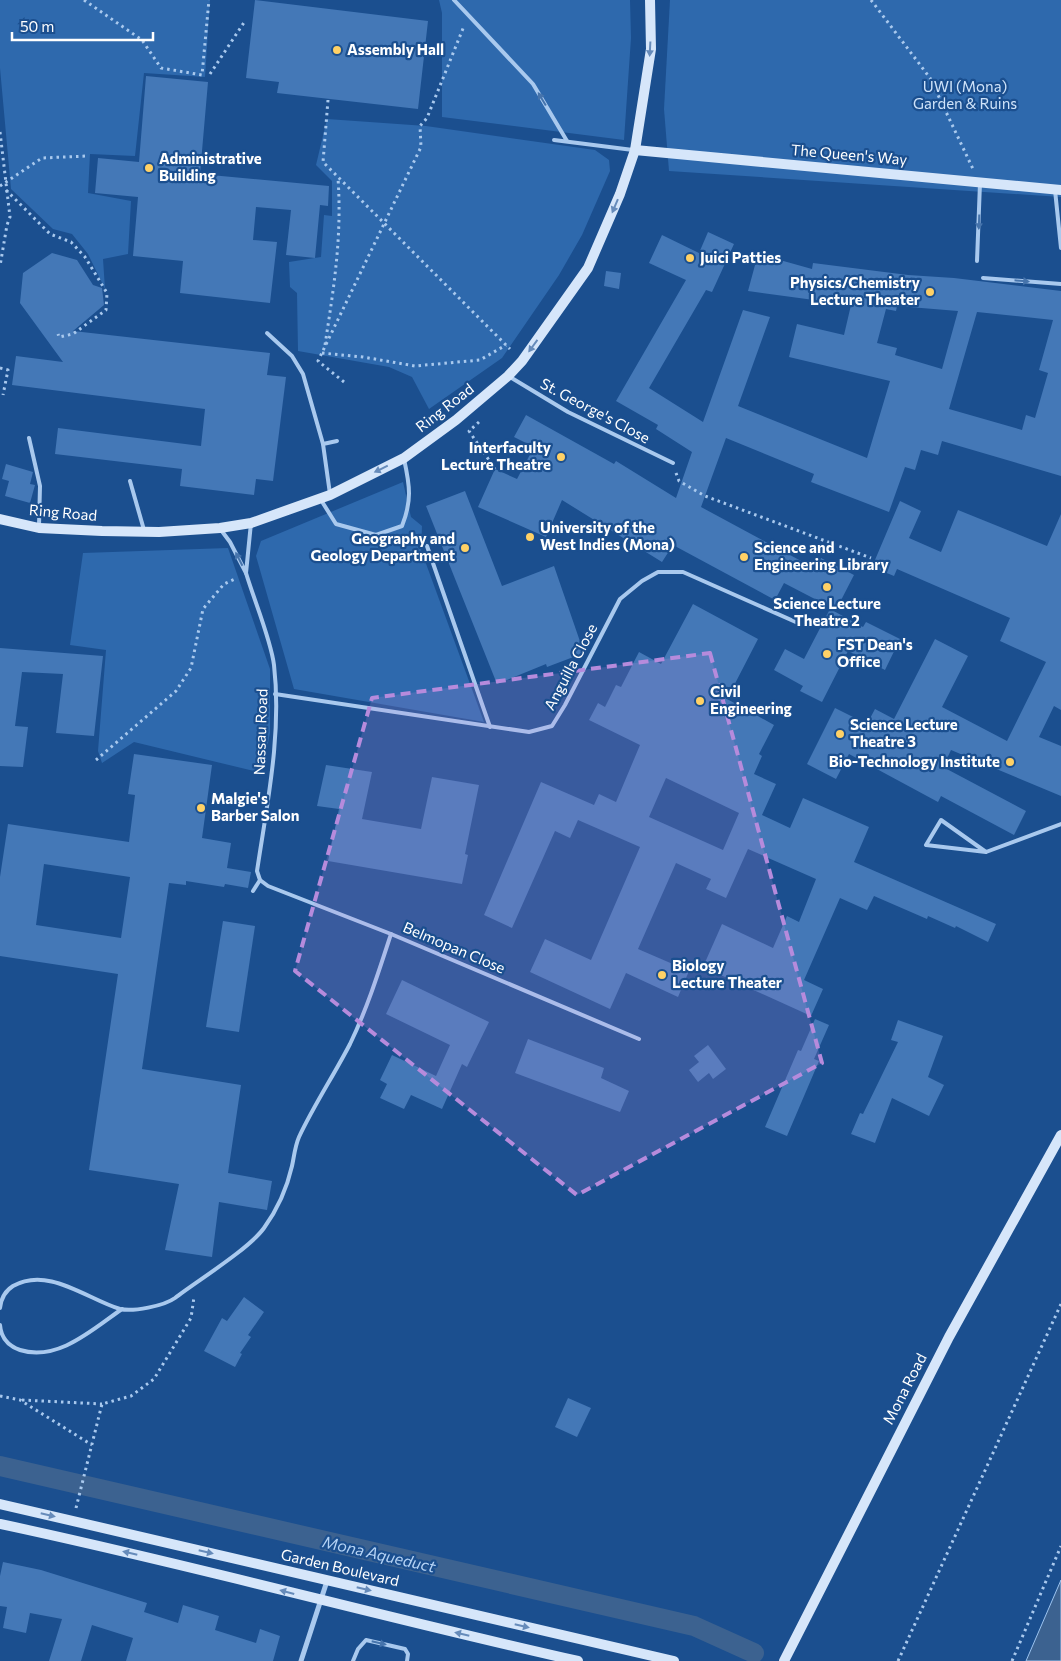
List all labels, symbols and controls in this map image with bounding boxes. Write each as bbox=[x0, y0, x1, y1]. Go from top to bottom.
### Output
scale bar bbox=[12, 10, 154, 42]
text: 50 m bbox=[20, 17, 54, 35]
place label: Assembly Hall bbox=[347, 40, 444, 58]
one-way arrow bbox=[646, 41, 654, 57]
marker: Assembly Hall bbox=[331, 44, 343, 56]
park label: UWI (Mona) Garden & Ruins bbox=[913, 77, 1017, 112]
one-way arrow bbox=[537, 93, 546, 106]
street label: The Queen's Way bbox=[790, 140, 908, 168]
place label: Administrative Building bbox=[159, 149, 262, 184]
marker: Administrative Building bbox=[143, 162, 155, 174]
one-way arrow bbox=[610, 199, 618, 213]
one-way arrow bbox=[974, 214, 982, 230]
place label: Juici Patties bbox=[700, 248, 781, 266]
marker: Juici Patties bbox=[684, 252, 696, 264]
place label: Physics/Chemistry Lecture Theater bbox=[790, 273, 921, 308]
one-way arrow bbox=[1014, 277, 1030, 285]
marker: Physics/Chemistry Lecture Theater bbox=[924, 286, 936, 298]
one-way arrow bbox=[528, 339, 538, 353]
street label: St. George's Close bbox=[538, 374, 653, 447]
street label: Ring Road bbox=[412, 379, 477, 435]
place label: Interfaculty Lecture Theatre bbox=[441, 438, 552, 473]
marker: Interfaculty Lecture Theatre bbox=[555, 451, 567, 463]
one-way arrow bbox=[373, 465, 388, 473]
street label: Ring Road bbox=[28, 500, 98, 524]
place label: University of the West Indies (Mona) bbox=[540, 518, 675, 553]
place label: Geography and Geology Department bbox=[311, 529, 455, 564]
marker: University of the West Indies (Mona) bbox=[524, 531, 536, 543]
place label: Science and Engineering Library bbox=[754, 538, 890, 573]
marker: Geography and Geology Department bbox=[459, 542, 471, 554]
marker: Science and Engineering Library bbox=[738, 551, 750, 563]
one-way arrow bbox=[235, 552, 243, 567]
marker: Science Lecture Theatre 2 bbox=[821, 581, 833, 593]
place label: Science Lecture Theatre 2 bbox=[773, 594, 881, 629]
street label: Anguilla Close bbox=[540, 620, 600, 713]
place label: FST Dean's Office bbox=[837, 635, 913, 670]
marker: FST Dean's Office bbox=[821, 648, 833, 660]
place label: Civil Engineering bbox=[710, 682, 792, 717]
street label: Nassau Road bbox=[249, 688, 271, 776]
marker: Civil Engineering bbox=[694, 695, 706, 707]
place label: Science Lecture Theatre 3 bbox=[850, 715, 958, 750]
marker: Science Lecture Theatre 3 bbox=[834, 728, 846, 740]
place label: Bio-Technology Institute bbox=[829, 752, 1000, 770]
marker: Bio-Technology Institute bbox=[1004, 756, 1016, 768]
place label: Malgie's Barber Salon bbox=[211, 789, 300, 824]
marker: Malgie's Barber Salon bbox=[195, 802, 207, 814]
street label: Belmopan Close bbox=[401, 917, 508, 977]
place label: Biology Lecture Theater bbox=[672, 956, 782, 991]
marker: Biology Lecture Theater bbox=[656, 969, 668, 981]
street label: Mona Road bbox=[878, 1350, 930, 1427]
one-way arrow bbox=[40, 1511, 55, 1519]
water label: Mona Aqueduct bbox=[321, 1531, 438, 1576]
street label: Garden Boulevard bbox=[279, 1545, 401, 1589]
one-way arrow bbox=[198, 1548, 213, 1556]
one-way arrow bbox=[122, 1549, 137, 1557]
one-way arrow bbox=[356, 1585, 372, 1593]
one-way arrow bbox=[280, 1588, 295, 1596]
one-way arrow bbox=[515, 1622, 530, 1630]
one-way arrow bbox=[455, 1630, 470, 1638]
one-way arrow bbox=[372, 1639, 387, 1647]

